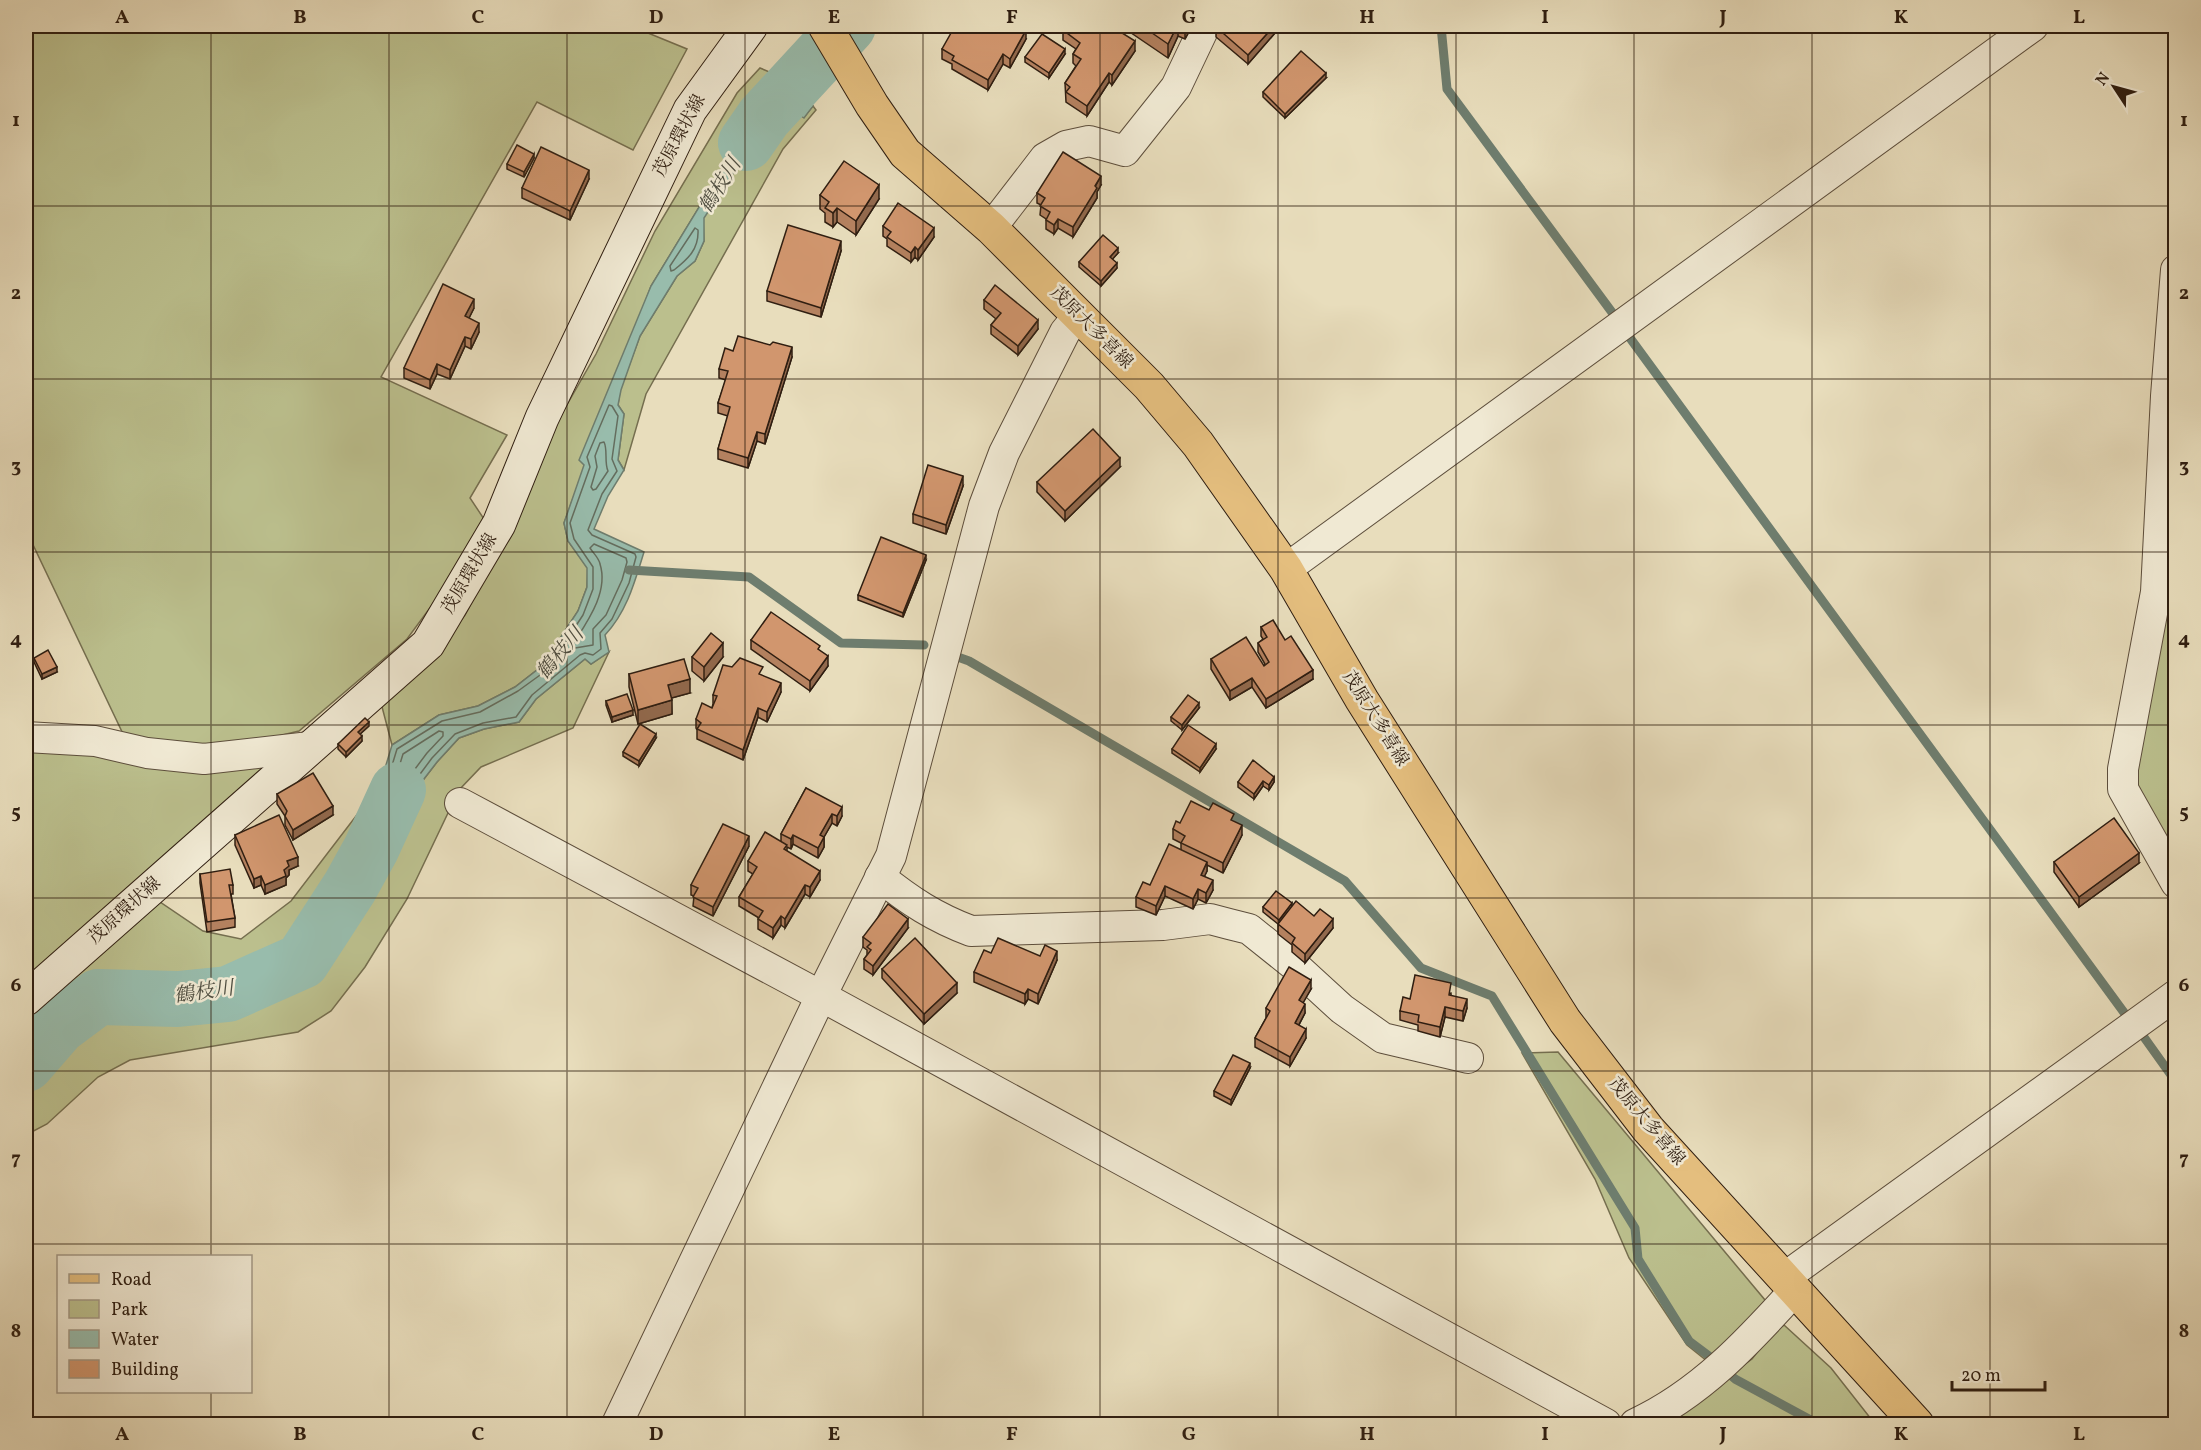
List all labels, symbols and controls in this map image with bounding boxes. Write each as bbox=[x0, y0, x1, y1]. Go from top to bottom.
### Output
text: A bbox=[115, 4, 129, 32]
text: B bbox=[293, 4, 307, 32]
text: C bbox=[472, 4, 485, 32]
text: D bbox=[649, 4, 663, 32]
text: E bbox=[828, 4, 840, 32]
text: F bbox=[1006, 4, 1018, 32]
text: G bbox=[1182, 4, 1196, 32]
text: H bbox=[1359, 4, 1375, 32]
text: I bbox=[1541, 4, 1549, 32]
text: J bbox=[1718, 4, 1727, 32]
text: K bbox=[1894, 4, 1909, 32]
text: L bbox=[2073, 4, 2085, 32]
north arrow bbox=[2084, 57, 2144, 117]
text: N bbox=[2091, 68, 2116, 91]
street label: 茂原環状線 bbox=[648, 90, 712, 182]
text: 1 bbox=[12, 107, 20, 135]
text: 1 bbox=[2180, 107, 2188, 135]
water label: 鶴枝川 bbox=[693, 151, 750, 219]
text: 2 bbox=[11, 280, 21, 308]
text: 2 bbox=[2179, 280, 2189, 308]
street label: 茂原大多喜線 bbox=[1044, 281, 1138, 375]
text: 3 bbox=[11, 453, 21, 481]
text: 3 bbox=[2179, 453, 2189, 481]
street label: 茂原環状線 bbox=[436, 529, 504, 619]
water label: 鶴枝川 bbox=[531, 620, 592, 686]
text: 4 bbox=[10, 626, 22, 654]
text: 4 bbox=[2178, 626, 2190, 654]
street label: 茂原大多喜線 bbox=[1336, 667, 1414, 771]
text: 5 bbox=[11, 799, 21, 827]
text: 5 bbox=[2179, 799, 2189, 827]
street label: 茂原環状線 bbox=[83, 872, 167, 950]
text: 6 bbox=[11, 972, 22, 1000]
text: 6 bbox=[2179, 972, 2190, 1000]
water label: 鶴枝川 bbox=[172, 975, 238, 1011]
street label: 茂原大多喜線 bbox=[1602, 1073, 1690, 1171]
text: 7 bbox=[11, 1145, 21, 1173]
text: 7 bbox=[2179, 1145, 2189, 1173]
legend bbox=[57, 1255, 252, 1393]
text: Road bbox=[111, 1268, 152, 1293]
text: Park bbox=[111, 1298, 148, 1323]
text: 8 bbox=[11, 1318, 21, 1346]
text: 8 bbox=[2179, 1318, 2189, 1346]
text: Water bbox=[111, 1328, 159, 1353]
scale bar bbox=[1952, 1354, 2045, 1392]
text: Building bbox=[111, 1358, 179, 1383]
text: 20 m bbox=[1961, 1364, 2001, 1389]
text: A bbox=[115, 1421, 129, 1449]
text: B bbox=[293, 1421, 307, 1449]
text: C bbox=[472, 1421, 485, 1449]
text: D bbox=[649, 1421, 663, 1449]
text: E bbox=[828, 1421, 840, 1449]
text: F bbox=[1006, 1421, 1018, 1449]
text: G bbox=[1182, 1421, 1196, 1449]
text: H bbox=[1359, 1421, 1375, 1449]
text: I bbox=[1541, 1421, 1549, 1449]
text: J bbox=[1718, 1421, 1727, 1449]
text: K bbox=[1894, 1421, 1909, 1449]
text: L bbox=[2073, 1421, 2085, 1449]

